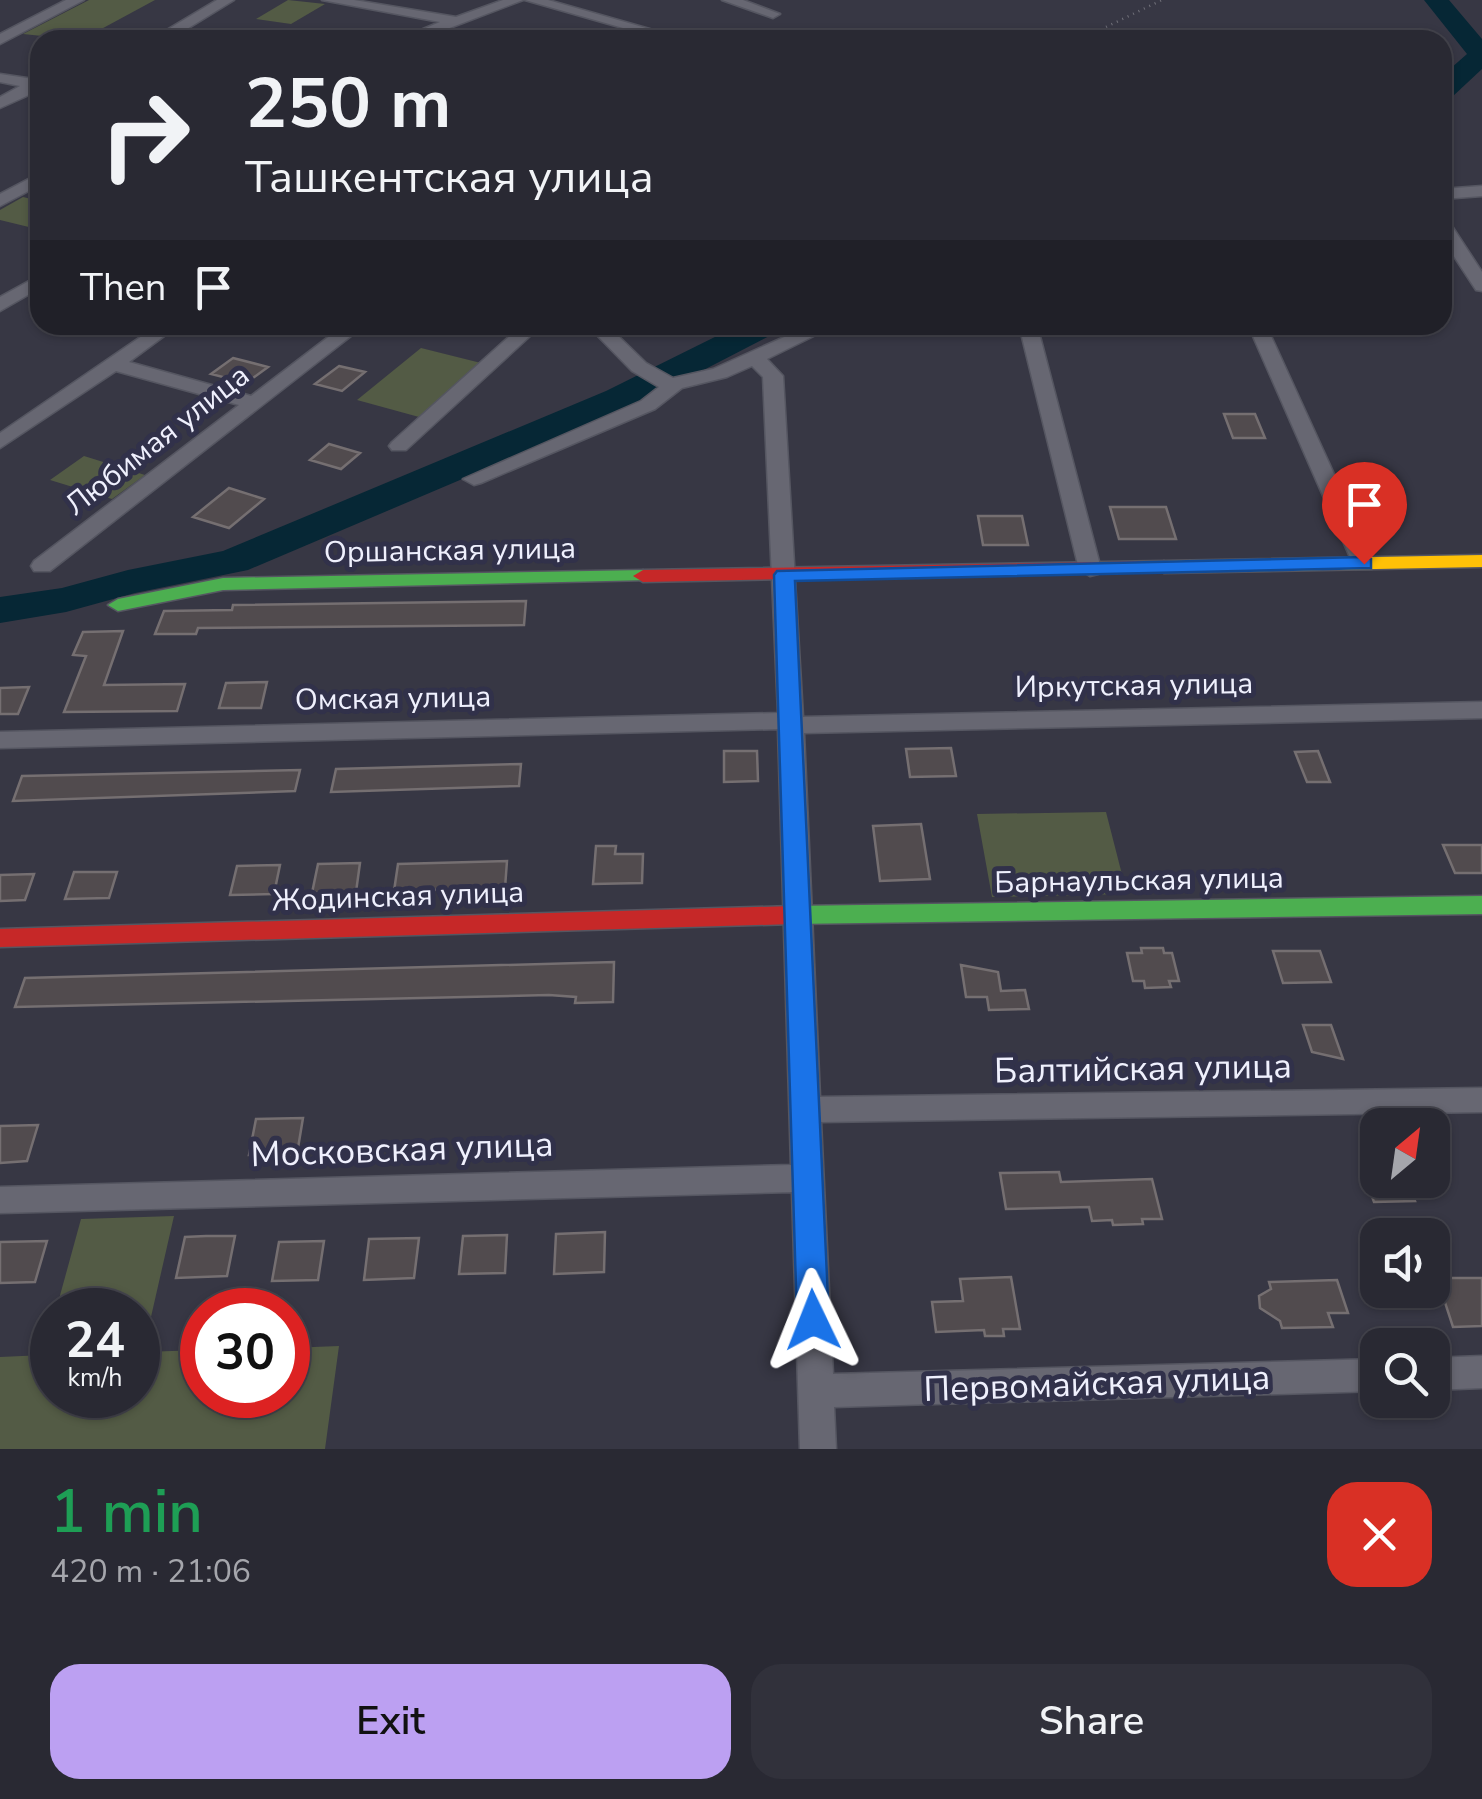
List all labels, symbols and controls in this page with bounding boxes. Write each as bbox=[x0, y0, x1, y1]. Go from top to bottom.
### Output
text: 250 m bbox=[245, 56, 451, 152]
icon: right bbox=[80, 70, 210, 200]
text: Ташкентская улица bbox=[245, 147, 654, 208]
icon: arrive bbox=[186, 260, 241, 315]
text: Then bbox=[80, 262, 166, 313]
street label: Любимая улица bbox=[57, 356, 258, 525]
pin bbox=[1322, 462, 1407, 565]
icon: arrive bbox=[1337, 477, 1392, 532]
street label: Оршанская улица bbox=[324, 528, 576, 573]
street label: Иркутская улица bbox=[1014, 663, 1254, 708]
street label: Омская улица bbox=[294, 676, 492, 721]
street label: Барнаульская улица bbox=[994, 857, 1284, 904]
street label: Жодинская улица bbox=[271, 872, 525, 921]
street label: Балтийская улица bbox=[994, 1042, 1292, 1095]
north arrow bbox=[1360, 1108, 1450, 1198]
map controls bbox=[1360, 1108, 1450, 1418]
street label: Московская улица bbox=[250, 1121, 554, 1178]
button: sound bbox=[1360, 1218, 1450, 1308]
position arrow bbox=[761, 1268, 865, 1372]
speed limit sign: 30 bbox=[180, 1288, 310, 1418]
text: 24 bbox=[65, 1306, 125, 1375]
button: search bbox=[1360, 1328, 1450, 1418]
street label: Первомайская улица bbox=[923, 1354, 1271, 1413]
text: km/h bbox=[67, 1361, 123, 1395]
text: 1 min bbox=[50, 1471, 203, 1553]
button: close bbox=[1327, 1482, 1432, 1587]
text: 420 m · 21:06 bbox=[50, 1550, 251, 1593]
button: Exit bbox=[50, 1664, 731, 1779]
button: Share bbox=[751, 1664, 1432, 1779]

